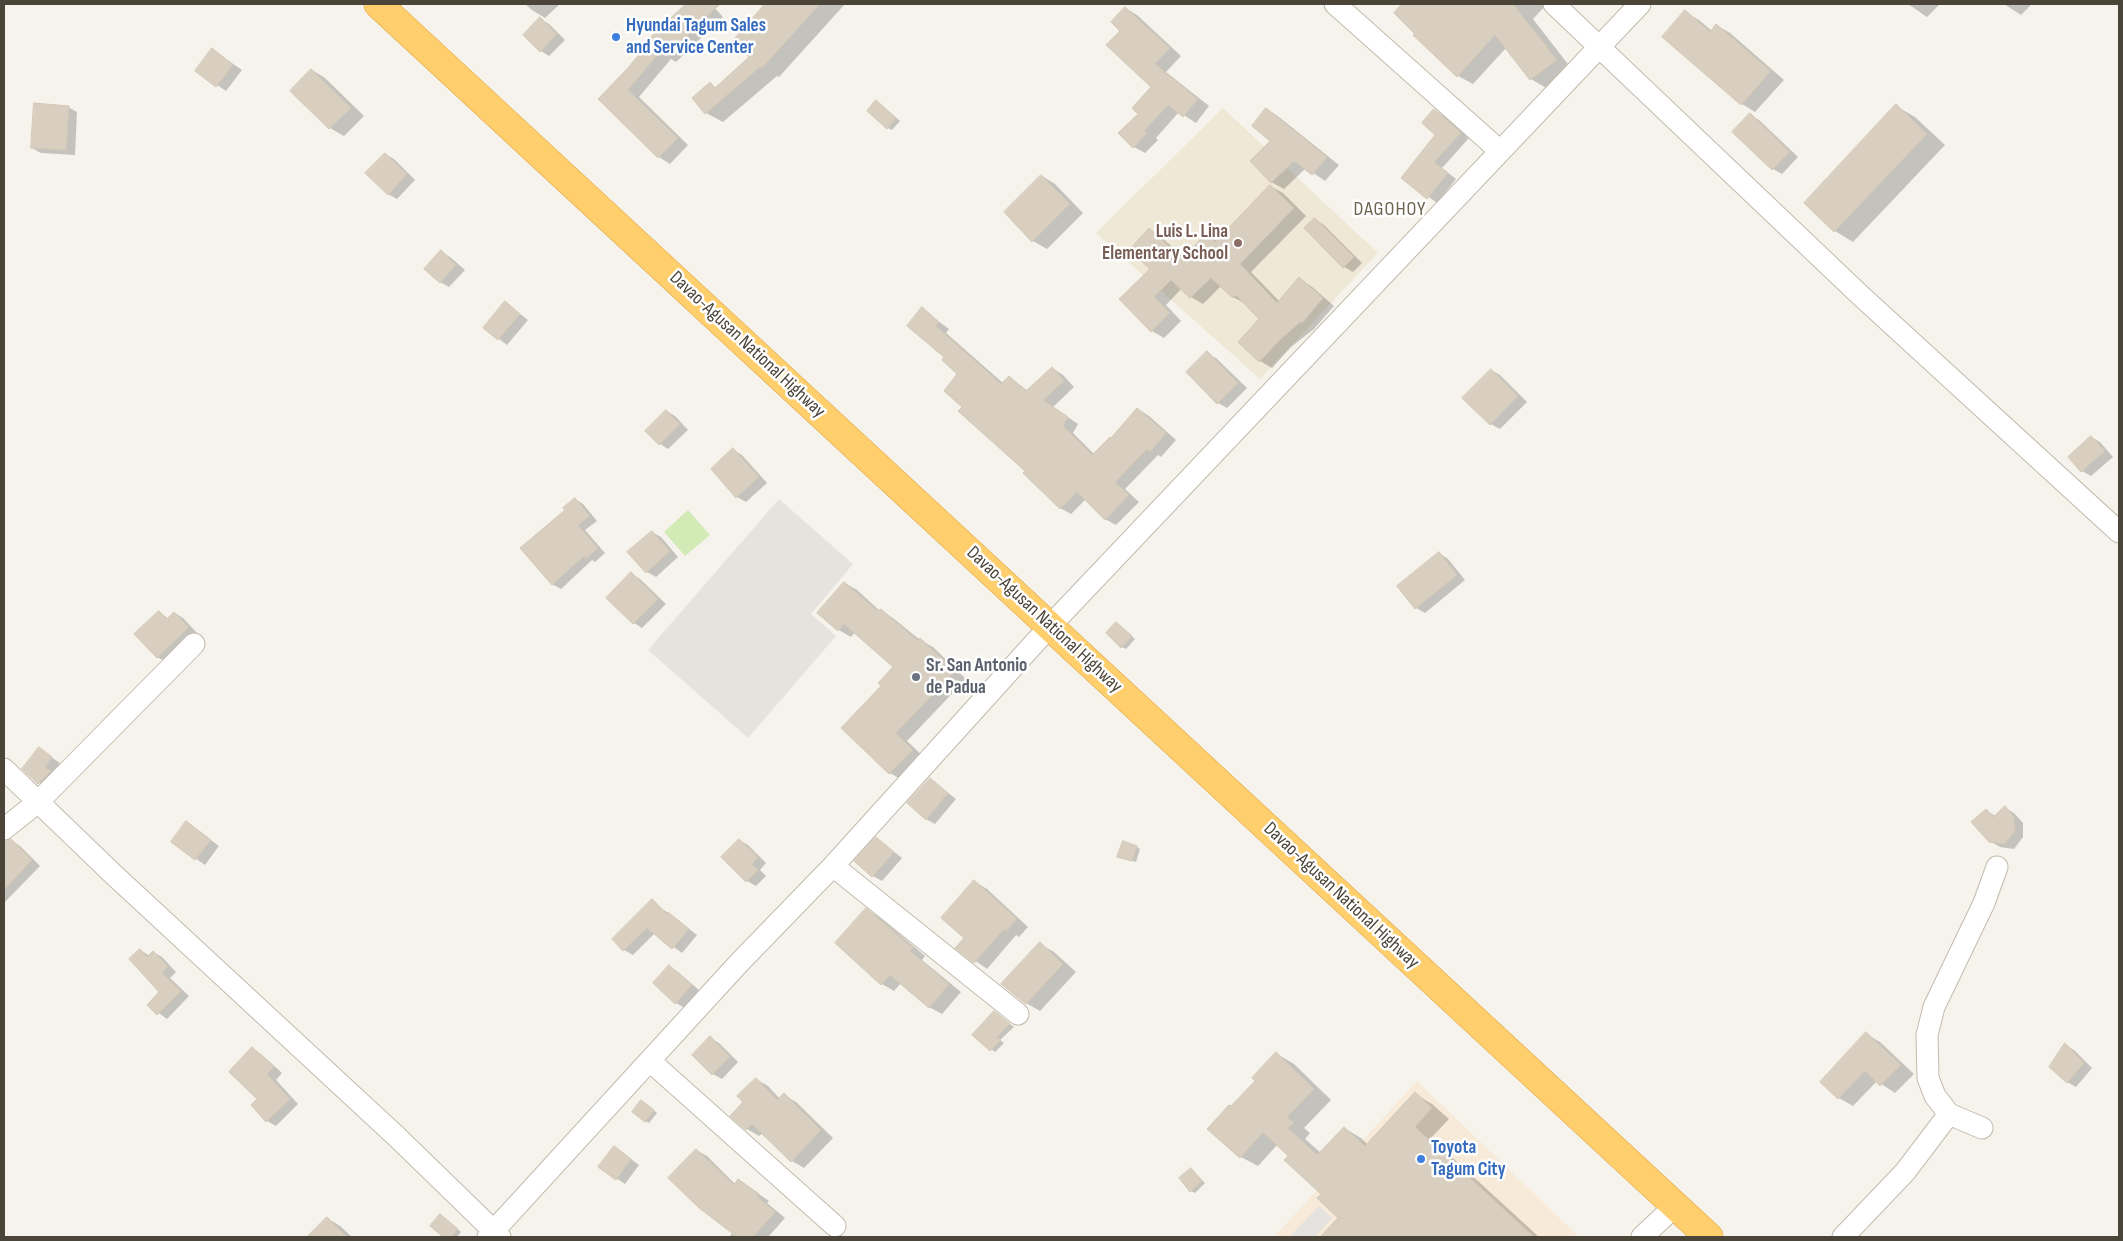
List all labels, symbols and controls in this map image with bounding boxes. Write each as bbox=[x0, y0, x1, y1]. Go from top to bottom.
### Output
place label: Hyundai Tagum Sales and Service Center bbox=[626, 15, 766, 59]
marker: Hyundai Tagum Sales and Service Center bbox=[610, 31, 622, 43]
district label: DAGOHOY bbox=[1353, 198, 1427, 222]
place label: Luis L. Lina Elementary School bbox=[1102, 221, 1228, 265]
marker: Luis L. Lina Elementary School bbox=[1232, 237, 1244, 249]
street label: Davao-Agusan National Highway bbox=[664, 267, 830, 423]
street label: Davao-Agusan National Highway bbox=[961, 542, 1127, 698]
place label: Sr. San Antonio de Padua bbox=[926, 655, 1027, 699]
marker: Sr. San Antonio de Padua bbox=[910, 671, 922, 683]
street label: Davao-Agusan National Highway bbox=[1258, 818, 1424, 974]
place label: Toyota Tagum City bbox=[1431, 1137, 1506, 1181]
marker: Toyota Tagum City bbox=[1415, 1153, 1427, 1165]

